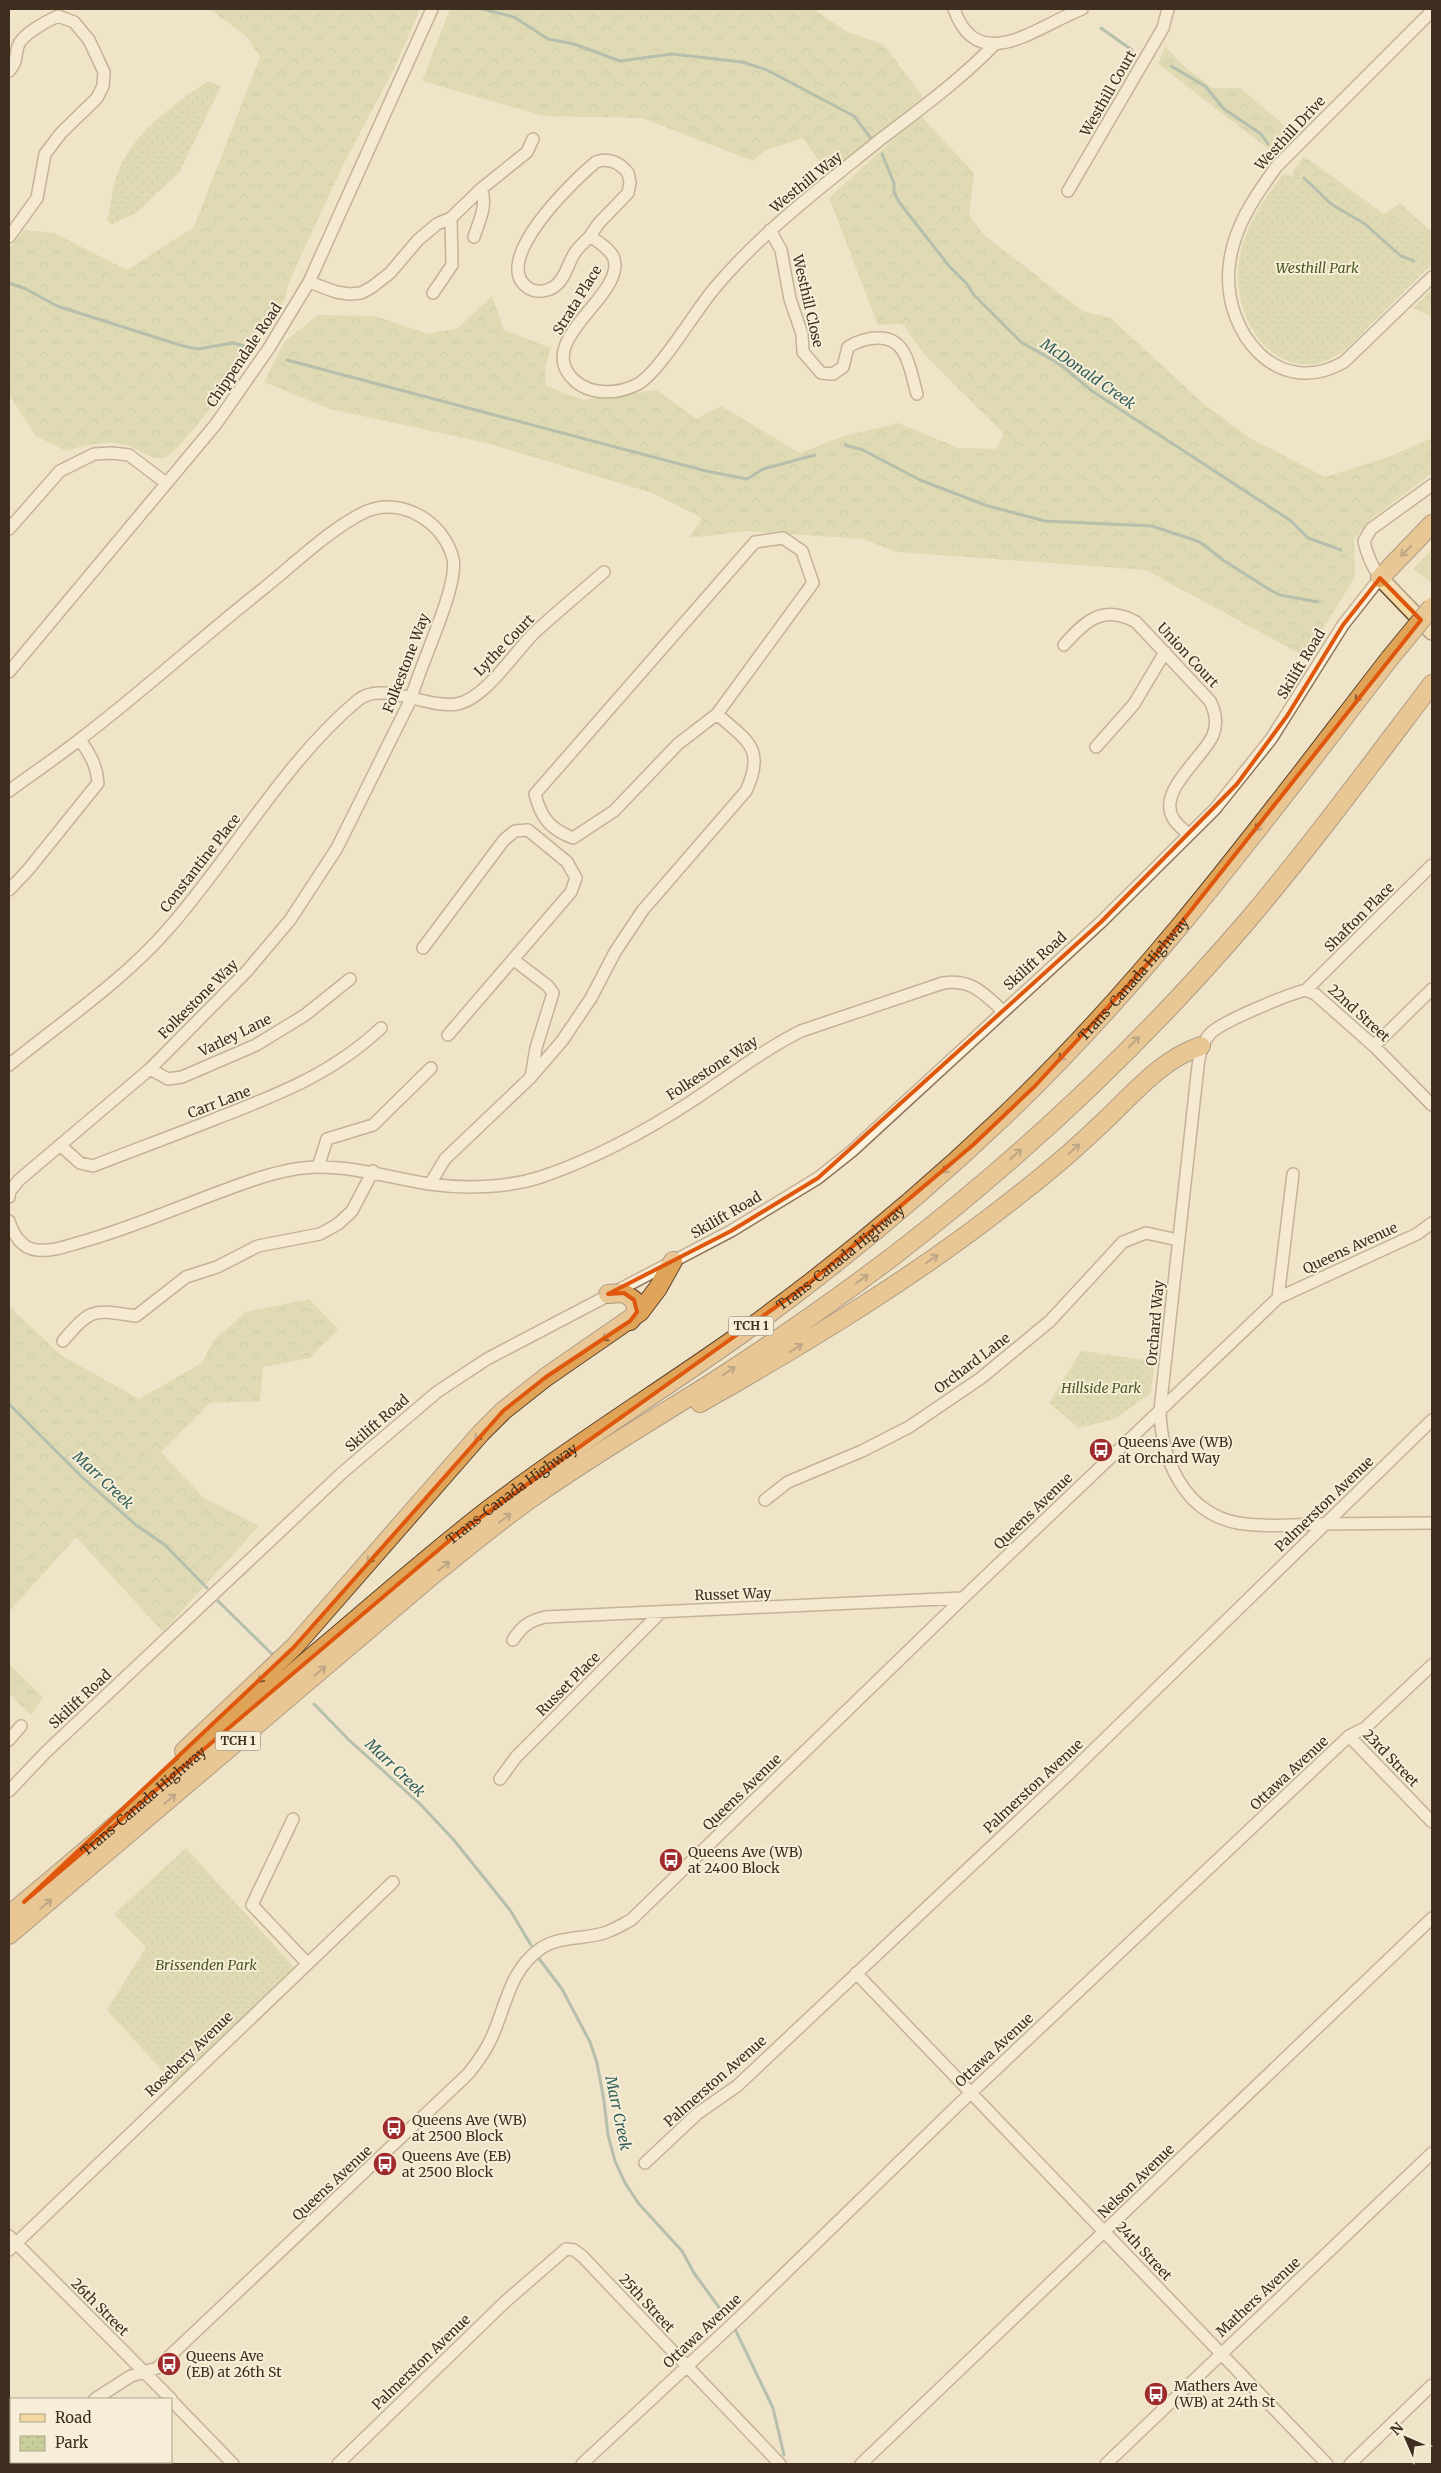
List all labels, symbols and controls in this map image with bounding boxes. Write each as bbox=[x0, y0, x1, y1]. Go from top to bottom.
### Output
street label: Westhill Court bbox=[1076, 46, 1140, 140]
street label: Westhill Drive bbox=[1250, 92, 1329, 175]
street label: Westhill Way bbox=[766, 147, 846, 217]
street label: Westhill Close bbox=[788, 252, 827, 349]
park label: Westhill Park bbox=[1275, 259, 1359, 277]
street label: Strata Place bbox=[549, 262, 605, 338]
street label: Chippendale Road bbox=[202, 299, 286, 411]
water label: McDonald Creek bbox=[1036, 333, 1140, 414]
one-way arrow bbox=[1399, 545, 1412, 557]
street label: Folkestone Way bbox=[379, 610, 434, 715]
street label: Lythe Court bbox=[470, 610, 538, 680]
street label: Union Court bbox=[1153, 619, 1223, 692]
street label: Skilift Road bbox=[1273, 625, 1329, 702]
one-way arrow bbox=[1354, 689, 1365, 702]
street label: Constantine Place bbox=[156, 810, 244, 916]
one-way arrow bbox=[1255, 818, 1266, 831]
street label: Shafton Place bbox=[1320, 878, 1398, 956]
street label: Trans-Canada Highway bbox=[1074, 913, 1193, 1045]
street label: Skilift Road bbox=[1000, 928, 1071, 994]
street label: Folkestone Way bbox=[154, 955, 242, 1043]
street label: 22nd Street bbox=[1324, 980, 1394, 1046]
street label: Varley Lane bbox=[195, 1010, 274, 1061]
street label: Folkestone Way bbox=[663, 1031, 762, 1104]
one-way arrow bbox=[1127, 1037, 1139, 1049]
one-way arrow bbox=[1058, 1049, 1070, 1061]
street label: Carr Lane bbox=[185, 1082, 253, 1122]
one-way arrow bbox=[1068, 1143, 1081, 1154]
one-way arrow bbox=[1009, 1148, 1022, 1160]
one-way arrow bbox=[941, 1162, 954, 1174]
street label: Skilift Road bbox=[687, 1187, 765, 1242]
street label: Trans-Canada Highway bbox=[773, 1200, 909, 1314]
street label: Queens Avenue bbox=[1300, 1218, 1400, 1278]
one-way arrow bbox=[925, 1254, 939, 1264]
one-way arrow bbox=[855, 1273, 868, 1284]
street label: Orchard Way bbox=[1142, 1278, 1168, 1367]
road number: TCH 1 bbox=[728, 1316, 774, 1335]
street label: Orchard Lane bbox=[930, 1329, 1014, 1397]
one-way arrow bbox=[601, 1330, 615, 1341]
one-way arrow bbox=[789, 1342, 803, 1352]
one-way arrow bbox=[722, 1366, 736, 1376]
park label: Hillside Park bbox=[1060, 1379, 1141, 1397]
street label: Skilift Road bbox=[341, 1390, 413, 1456]
one-way arrow bbox=[474, 1428, 486, 1441]
place label: Queens Ave (WB) at Orchard Way bbox=[1118, 1433, 1233, 1467]
bus stop icon: Queens Ave (WB) at Orchard Way bbox=[1088, 1437, 1114, 1463]
street label: Trans-Canada Highway bbox=[442, 1439, 582, 1549]
water label: Marr Creek bbox=[68, 1446, 138, 1513]
street label: Palmerston Avenue bbox=[1271, 1452, 1377, 1556]
street label: Queens Avenue bbox=[990, 1469, 1076, 1553]
one-way arrow bbox=[498, 1512, 511, 1523]
one-way arrow bbox=[367, 1550, 378, 1563]
one-way arrow bbox=[438, 1560, 451, 1571]
street label: Russet Way bbox=[694, 1584, 773, 1604]
street label: Russet Place bbox=[532, 1648, 604, 1720]
street label: Skilift Road bbox=[45, 1665, 115, 1732]
one-way arrow bbox=[314, 1665, 327, 1677]
one-way arrow bbox=[257, 1671, 270, 1683]
street label: 23rd Street bbox=[1359, 1725, 1423, 1791]
road number: TCH 1 bbox=[216, 1732, 260, 1750]
street label: Ottawa Avenue bbox=[1246, 1732, 1332, 1814]
water label: Marr Creek bbox=[361, 1734, 430, 1801]
street label: Palmerston Avenue bbox=[979, 1735, 1087, 1837]
street label: Trans-Canada Highway bbox=[77, 1742, 210, 1860]
street label: Queens Avenue bbox=[699, 1750, 785, 1834]
one-way arrow bbox=[163, 1793, 176, 1804]
place label: Queens Ave (WB) at 2400 Block bbox=[688, 1843, 803, 1877]
bus stop icon: Queens Ave (WB) at 2400 Block bbox=[658, 1847, 684, 1873]
one-way arrow bbox=[39, 1899, 52, 1910]
park label: Brissenden Park bbox=[155, 1956, 257, 1974]
street label: Rosebery Avenue bbox=[141, 2008, 237, 2100]
street label: Ottawa Avenue bbox=[951, 2009, 1037, 2091]
street label: Palmerston Avenue bbox=[660, 2032, 770, 2130]
water label: Marr Creek bbox=[601, 2073, 636, 2153]
place label: Queens Ave (WB) at 2500 Block bbox=[412, 2111, 527, 2145]
bus stop icon: Queens Ave (WB) at 2500 Block bbox=[381, 2115, 407, 2141]
street label: Nelson Avenue bbox=[1094, 2140, 1178, 2222]
street label: Queens Avenue bbox=[288, 2141, 376, 2225]
place label: Queens Ave (EB) at 2500 Block bbox=[402, 2147, 511, 2181]
bus stop icon: Queens Ave (EB) at 2500 Block bbox=[372, 2151, 398, 2177]
street label: 24th Street bbox=[1112, 2218, 1176, 2285]
street label: Mathers Avenue bbox=[1212, 2253, 1304, 2341]
street label: 25th Street bbox=[615, 2270, 679, 2336]
street label: 26th Street bbox=[67, 2274, 133, 2340]
street label: Ottawa Avenue bbox=[659, 2290, 745, 2372]
street label: Palmerston Avenue bbox=[368, 2310, 474, 2414]
place label: Queens Ave (EB) at 26th St bbox=[186, 2347, 282, 2381]
bus stop icon: Queens Ave (EB) at 26th St bbox=[156, 2351, 182, 2377]
place label: Mathers Ave (WB) at 24th St bbox=[1174, 2377, 1276, 2411]
bus stop icon: Mathers Ave (WB) at 24th St bbox=[1143, 2381, 1169, 2407]
legend bbox=[10, 2398, 172, 2463]
text: Road bbox=[55, 2408, 91, 2427]
north arrow bbox=[1381, 2413, 1431, 2463]
text: N bbox=[1387, 2419, 1407, 2439]
text: Park bbox=[55, 2433, 89, 2452]

